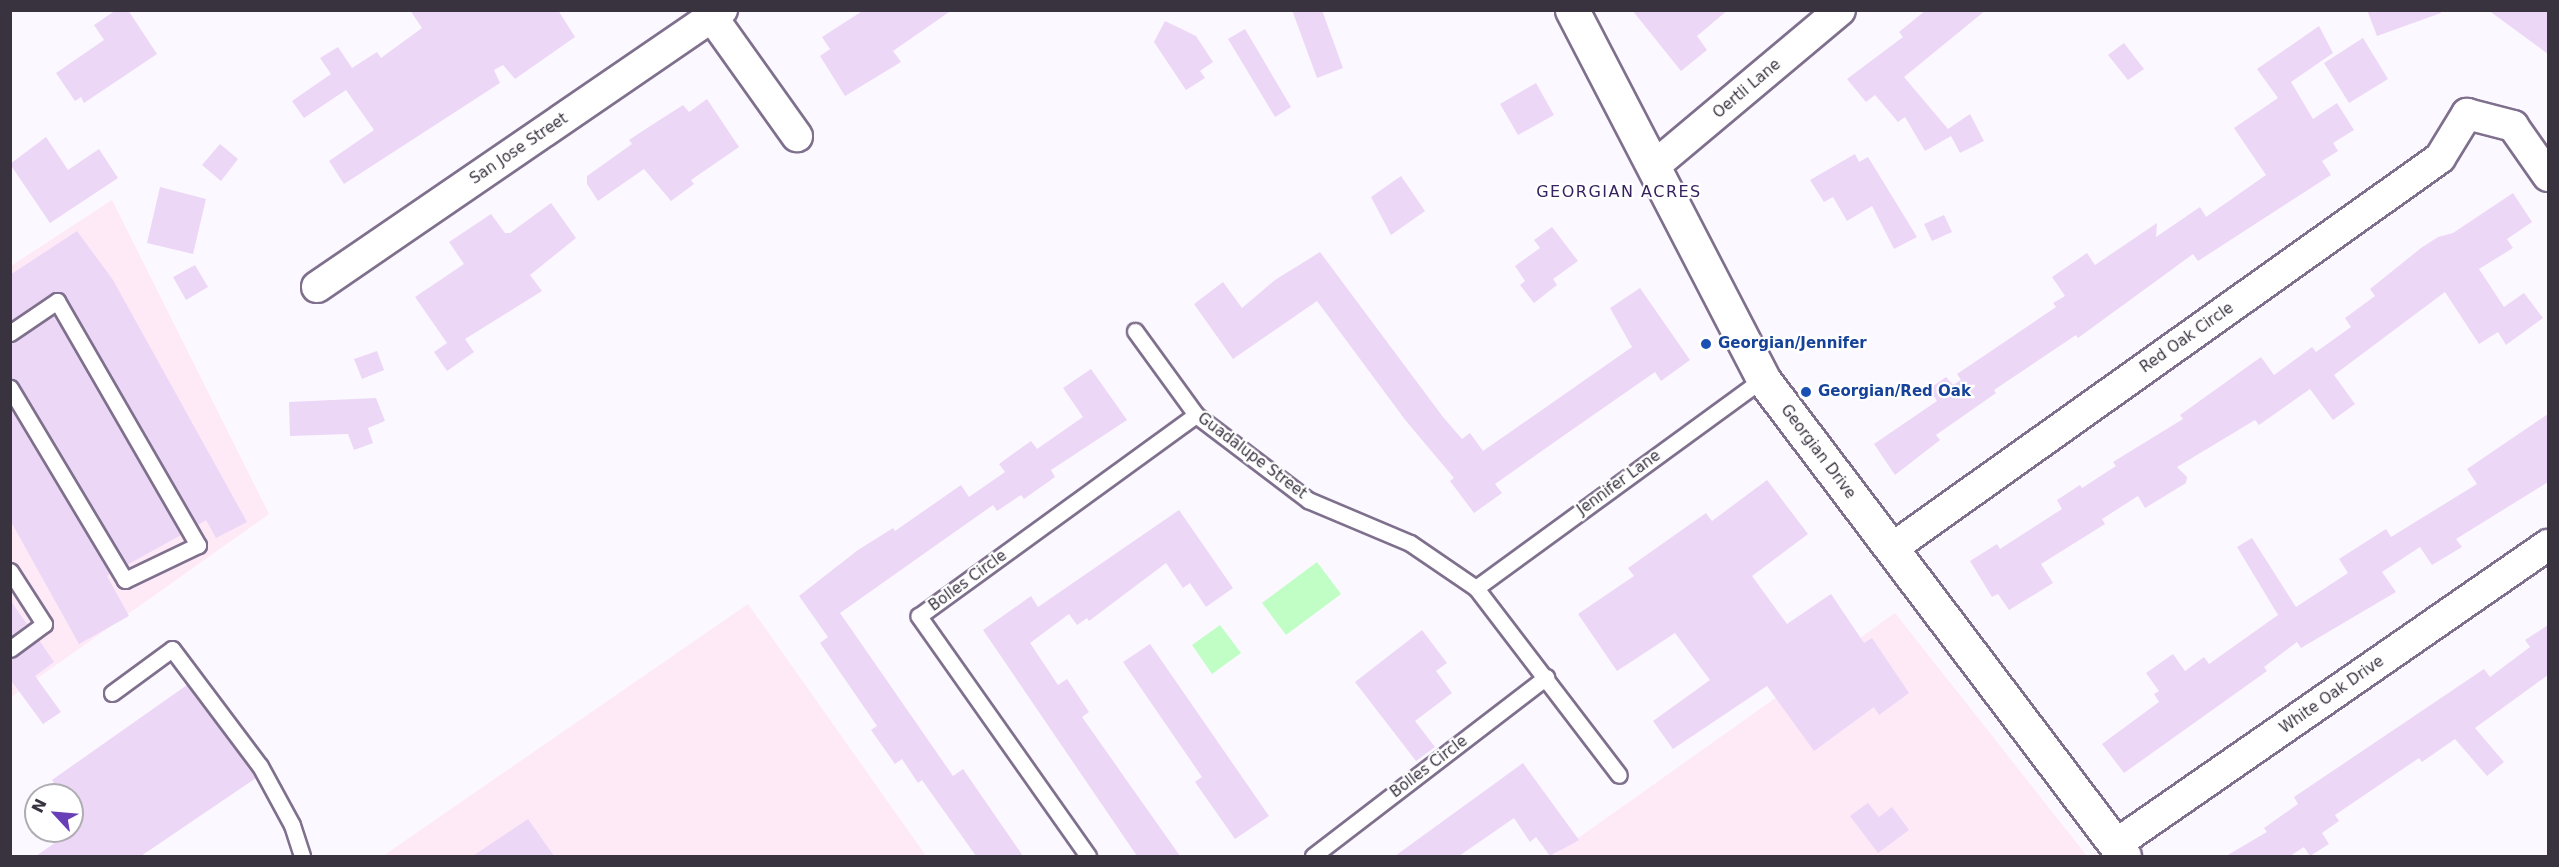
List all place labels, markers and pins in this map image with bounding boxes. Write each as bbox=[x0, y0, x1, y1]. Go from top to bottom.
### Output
place label: Georgian/Jennifer bbox=[1718, 335, 1867, 353]
marker: Georgian/Jennifer bbox=[1699, 337, 1713, 351]
place label: Georgian/Red Oak bbox=[1818, 383, 1971, 401]
marker: Georgian/Red Oak bbox=[1799, 385, 1813, 399]

